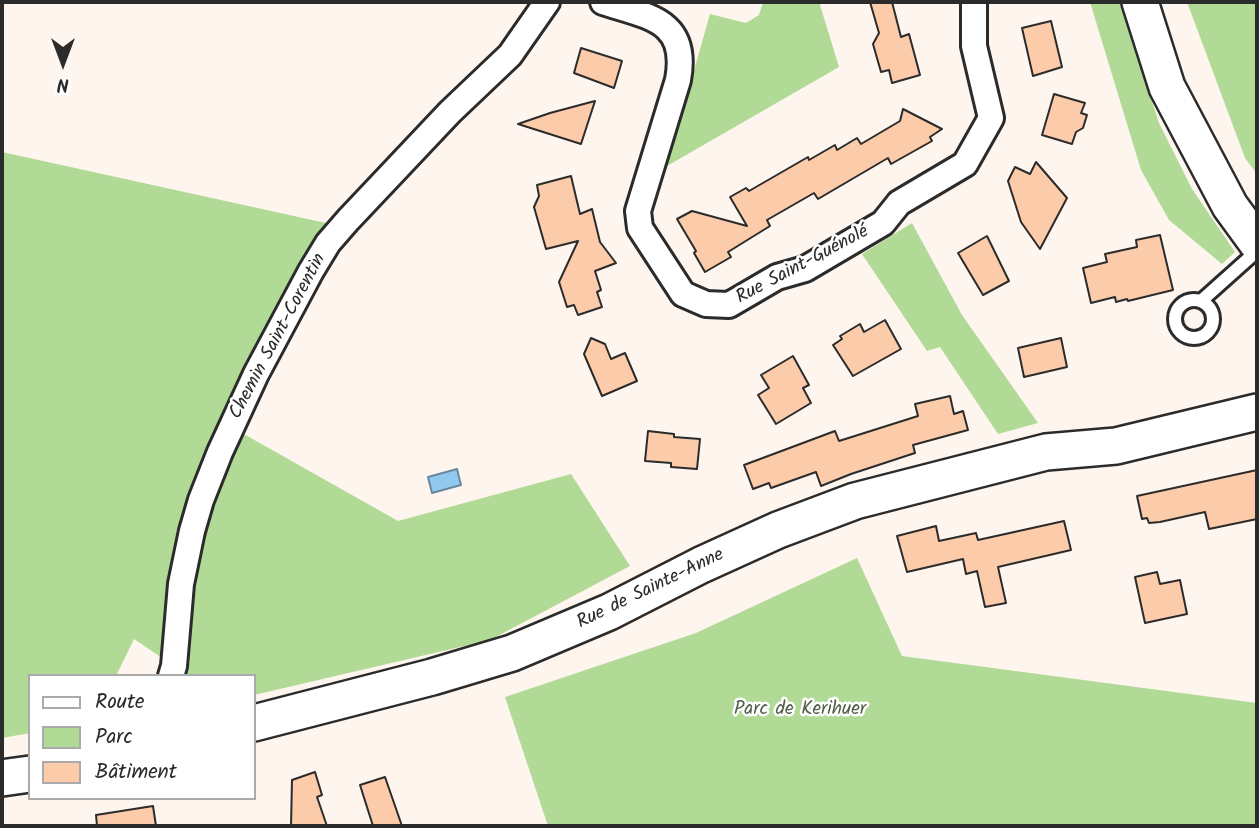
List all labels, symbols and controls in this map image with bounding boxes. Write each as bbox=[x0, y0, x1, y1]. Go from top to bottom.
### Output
north arrow bbox=[28, 28, 98, 98]
text: N bbox=[57, 69, 69, 99]
street label: Rue Saint-Guénolé bbox=[733, 221, 873, 311]
street label: Chemin Saint-Corentin bbox=[226, 250, 332, 424]
street label: Rue de Sainte-Anne bbox=[574, 545, 728, 635]
legend bbox=[28, 674, 256, 800]
text: Route bbox=[95, 686, 144, 719]
park label: Parc de Kerihuer bbox=[734, 700, 866, 722]
text: Parc bbox=[95, 721, 133, 754]
text: Bâtiment bbox=[95, 756, 177, 789]

